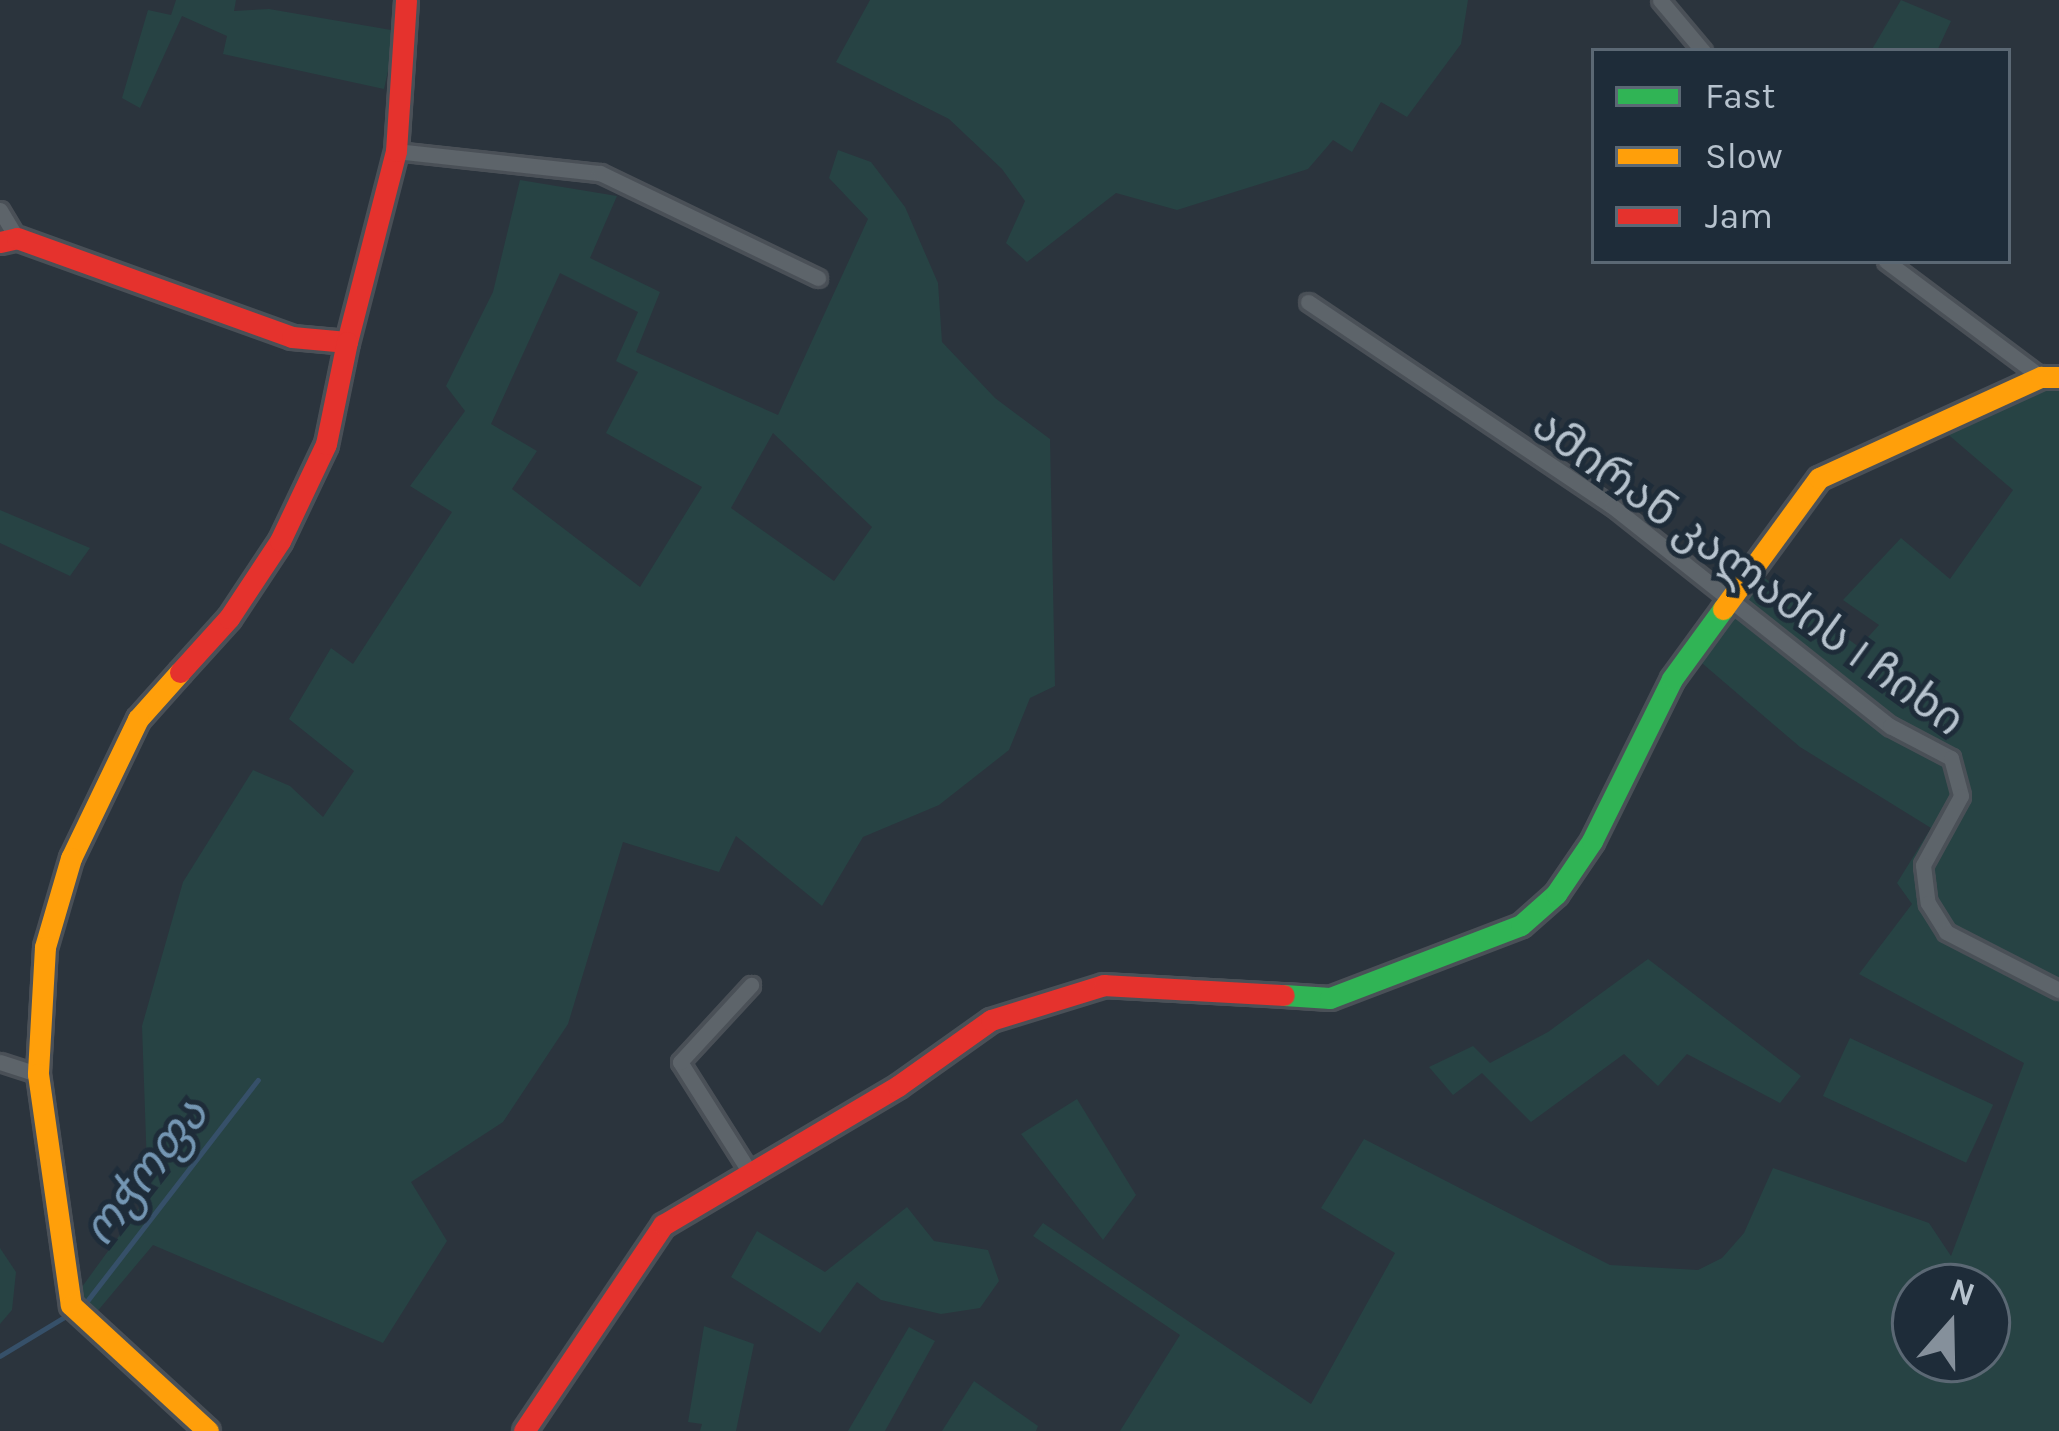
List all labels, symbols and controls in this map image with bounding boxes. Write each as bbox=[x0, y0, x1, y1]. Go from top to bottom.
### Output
legend bbox=[1591, 48, 2011, 264]
text: Fast bbox=[1705, 75, 1775, 117]
text: Slow bbox=[1705, 135, 1783, 177]
text: Jam bbox=[1705, 195, 1773, 237]
street label: ამირან კალაძის I ჩიხი bbox=[1522, 398, 1974, 748]
water label: ოჭოფა bbox=[70, 1087, 220, 1257]
north arrow bbox=[1891, 1263, 2011, 1383]
text: N bbox=[1945, 1270, 1980, 1314]

